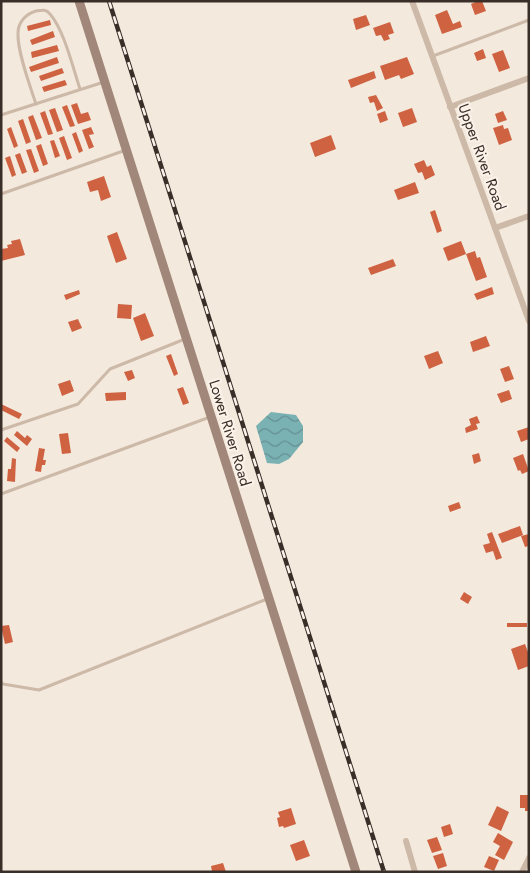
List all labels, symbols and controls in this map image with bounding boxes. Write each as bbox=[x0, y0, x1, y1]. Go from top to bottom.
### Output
street label: Upper River Road bbox=[452, 100, 512, 214]
street label: Lower River Road bbox=[203, 377, 257, 489]

